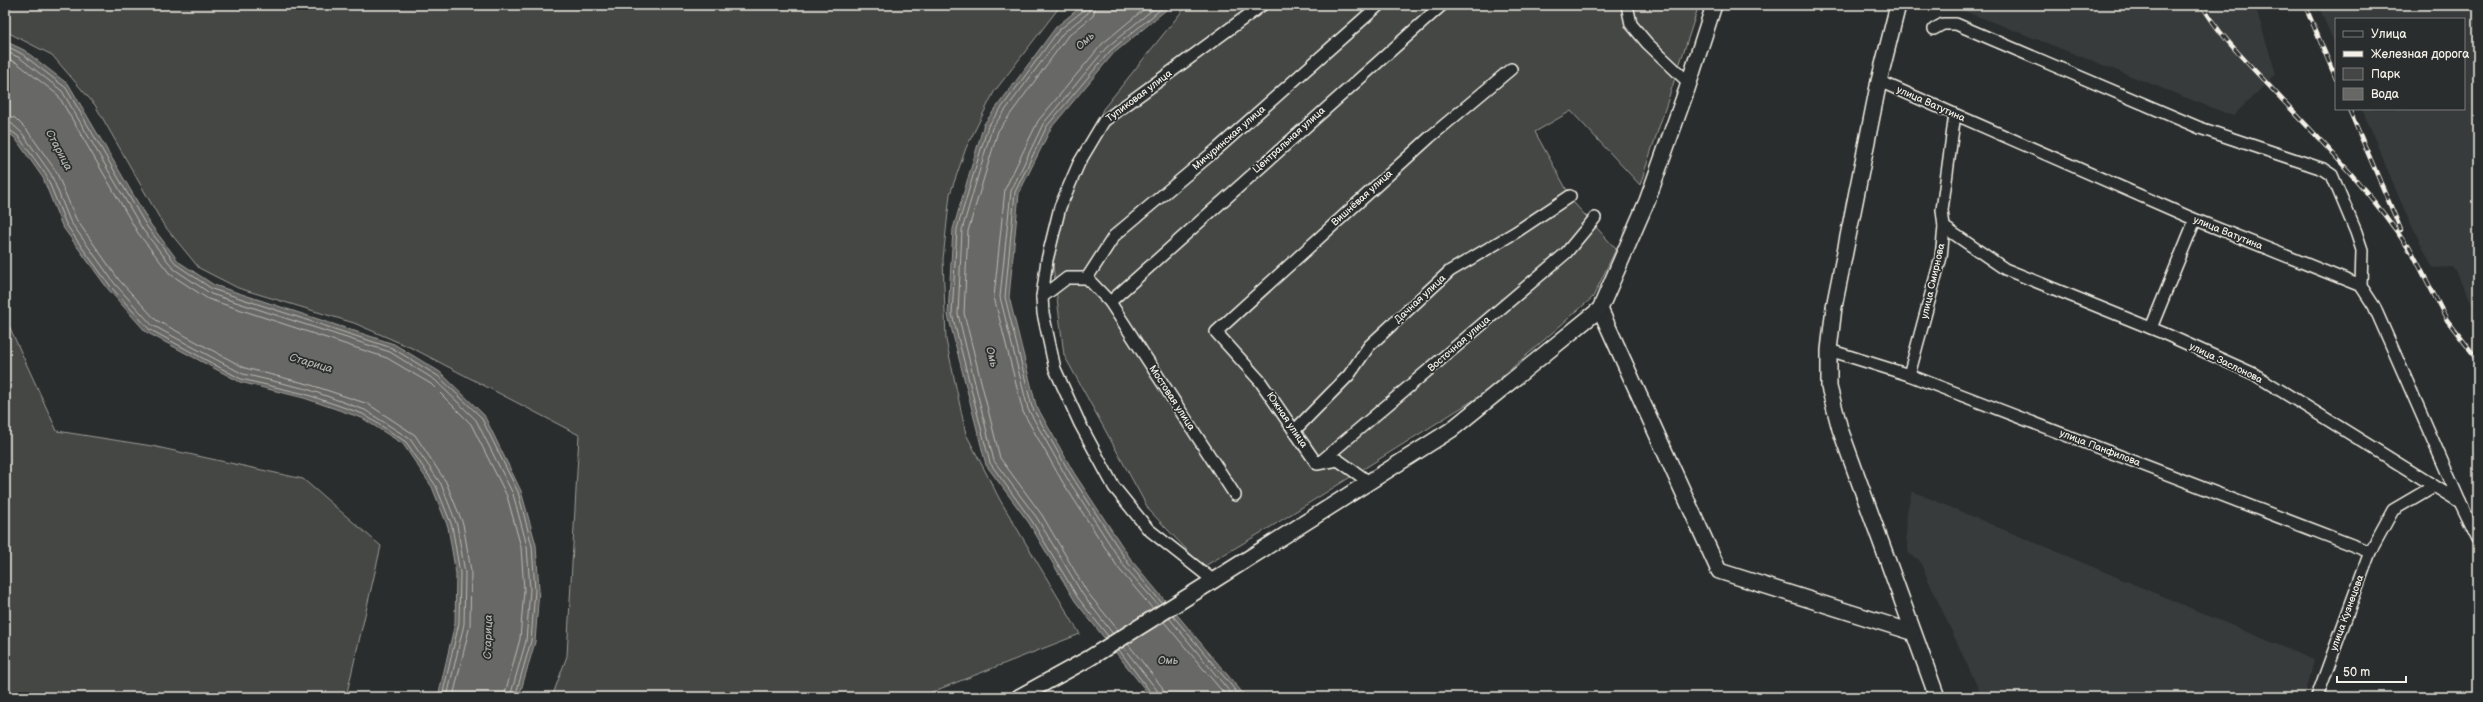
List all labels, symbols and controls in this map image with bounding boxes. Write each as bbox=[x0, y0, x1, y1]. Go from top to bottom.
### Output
legend bbox=[2335, 18, 2465, 110]
text: Улица bbox=[2371, 27, 2407, 42]
water label: Омь bbox=[1073, 29, 1097, 53]
text: Железная дорога bbox=[2371, 47, 2469, 62]
street label: Тупиковая улица bbox=[1104, 67, 1174, 125]
text: Парк bbox=[2371, 67, 2401, 82]
street label: улица Ватутина bbox=[1895, 84, 1967, 125]
text: Вода bbox=[2371, 87, 2399, 102]
street label: Мичуринская улица bbox=[1190, 103, 1268, 173]
street label: Центральная улица bbox=[1250, 104, 1328, 176]
water label: Старица bbox=[43, 127, 75, 173]
street label: Вишнёвая улица bbox=[1329, 167, 1395, 229]
street label: улица Ватутина bbox=[2192, 214, 2264, 252]
street label: улица Смирнова bbox=[1918, 242, 1948, 320]
street label: Дачная улица bbox=[1392, 272, 1448, 326]
street label: Восточная улица bbox=[1425, 314, 1493, 374]
street label: улица Заслонова bbox=[2187, 340, 2265, 386]
water label: Омь bbox=[983, 345, 1001, 369]
water label: Старица bbox=[288, 351, 335, 376]
street label: Мостовая улица bbox=[1146, 363, 1198, 433]
street label: Южная улица bbox=[1264, 390, 1310, 450]
street label: улица Панфилова bbox=[2058, 427, 2142, 469]
street label: улица Кузнецова bbox=[2328, 573, 2366, 653]
water label: Старица bbox=[481, 614, 495, 659]
water label: Омь bbox=[1158, 654, 1179, 667]
scale bar bbox=[2337, 658, 2406, 684]
text: 50 m bbox=[2343, 665, 2370, 680]

